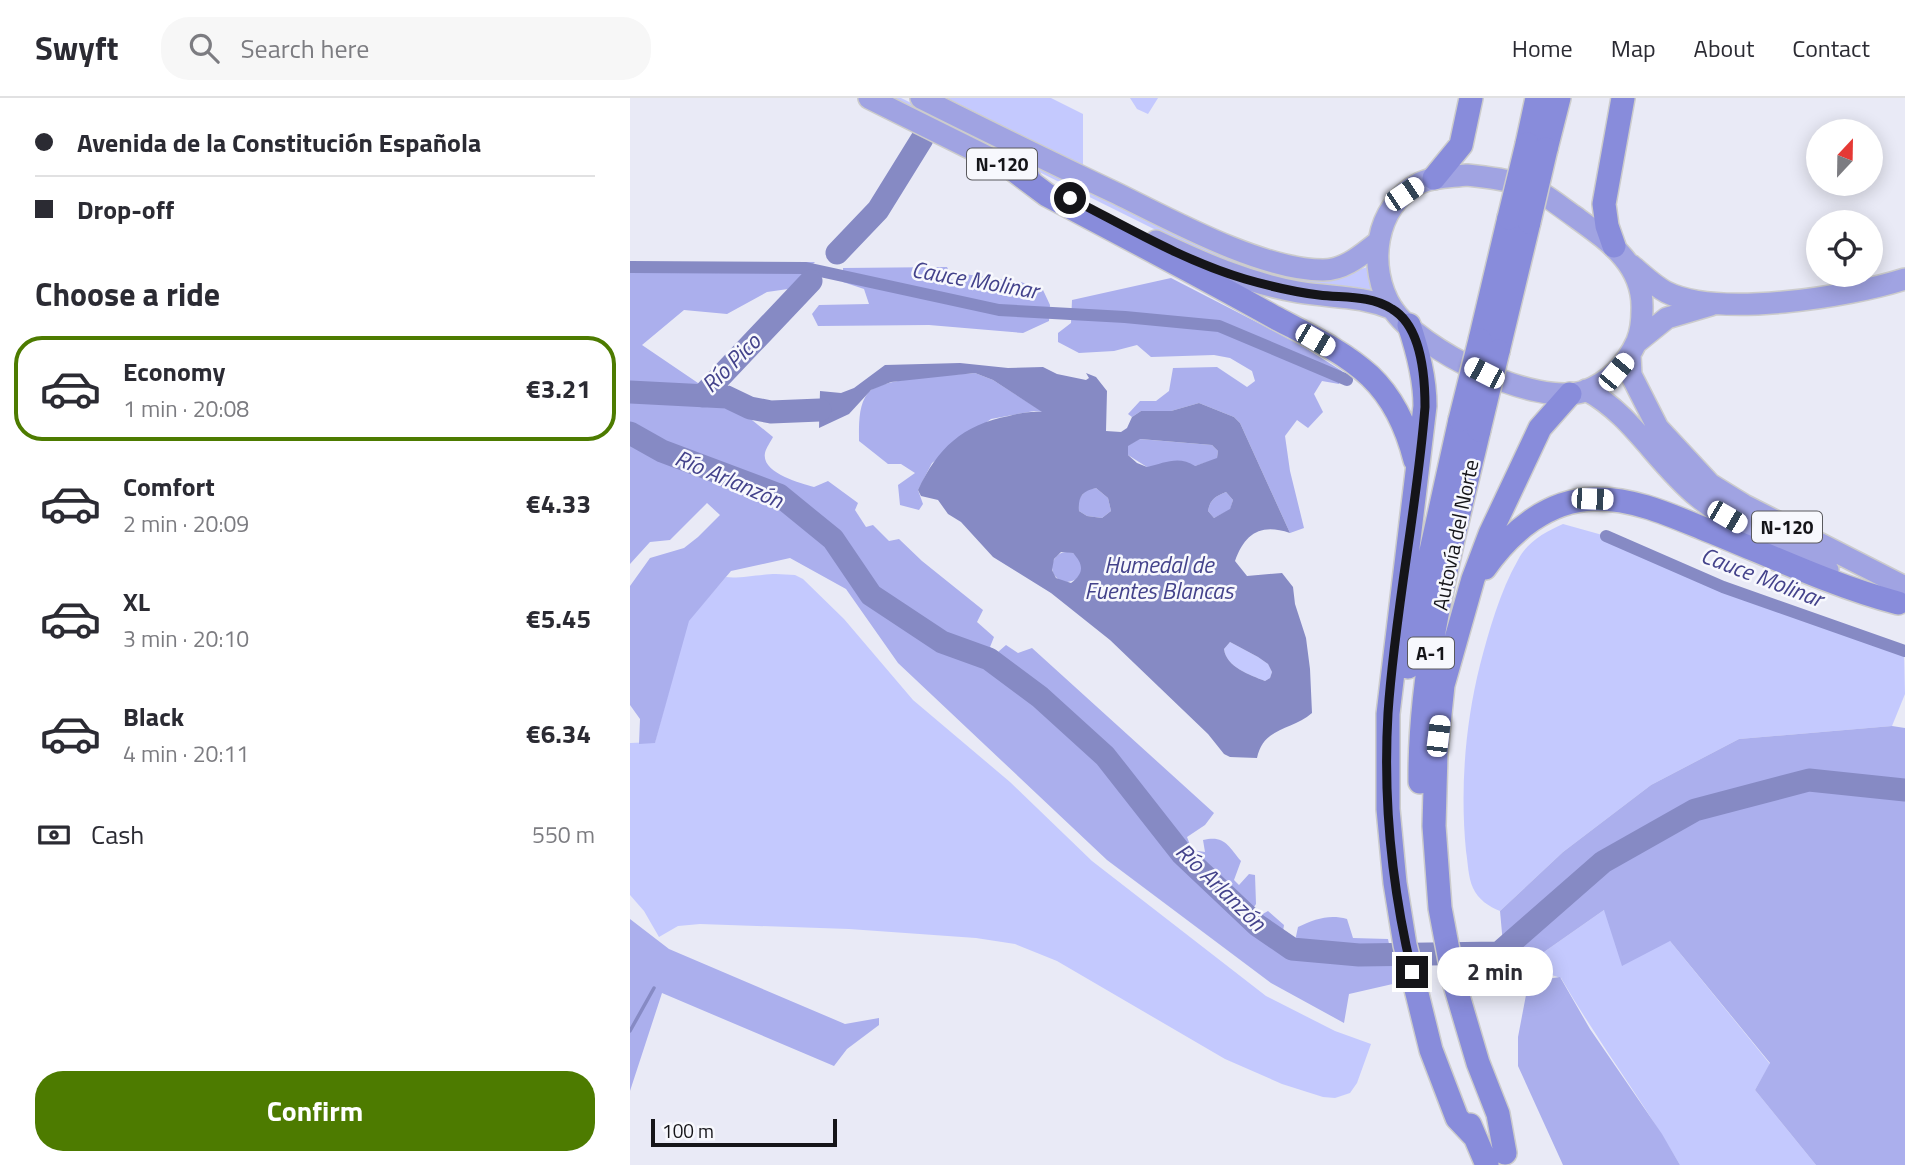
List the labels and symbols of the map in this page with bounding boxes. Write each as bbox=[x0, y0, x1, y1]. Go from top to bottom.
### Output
north arrow bbox=[1806, 119, 1883, 196]
road number: N-120 bbox=[967, 148, 1037, 180]
car bbox=[1381, 174, 1428, 214]
route start bbox=[1054, 182, 1086, 214]
water label: Cauce Molinar bbox=[909, 251, 1044, 308]
car bbox=[1292, 320, 1339, 360]
water label: Río Pico bbox=[693, 324, 769, 400]
car bbox=[1595, 349, 1638, 395]
car bbox=[1461, 354, 1508, 392]
water label: Río Arlanzón bbox=[670, 440, 789, 517]
street label: Autovía del Norte bbox=[1423, 456, 1487, 613]
car bbox=[1571, 488, 1614, 510]
car bbox=[1704, 497, 1751, 537]
road number: N-120 bbox=[1752, 512, 1822, 542]
water label: Cauce Molinar bbox=[1696, 537, 1831, 617]
water label: Humedal de Fuentes Blancas bbox=[1085, 547, 1236, 608]
road number: A-1 bbox=[1408, 638, 1454, 668]
car bbox=[1426, 714, 1451, 758]
water label: Río Arlanzón bbox=[1168, 834, 1275, 939]
callout: 2 min bbox=[1436, 948, 1552, 996]
route end bbox=[1396, 956, 1428, 988]
scale bar bbox=[651, 1116, 836, 1148]

